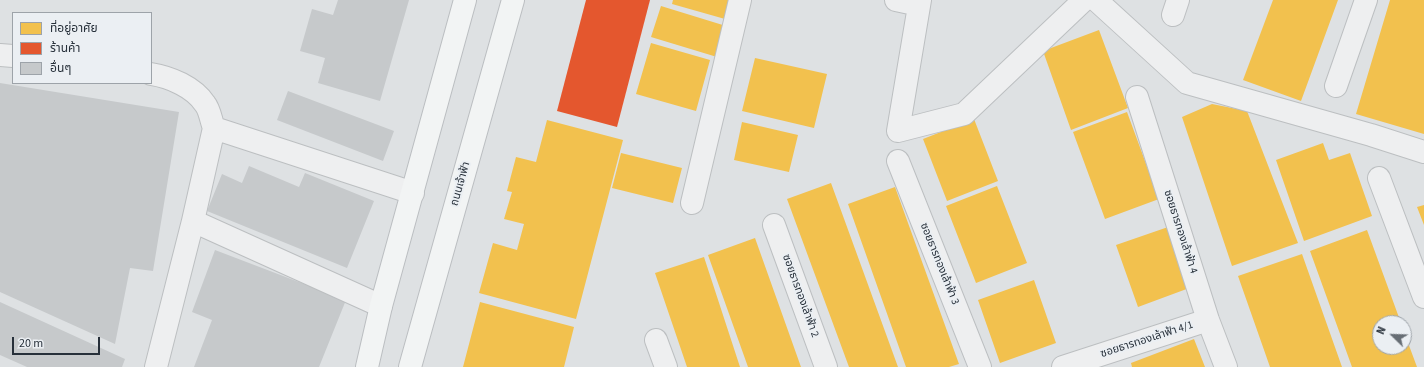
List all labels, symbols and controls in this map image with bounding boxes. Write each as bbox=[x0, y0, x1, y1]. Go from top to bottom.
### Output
legend bbox=[12, 12, 152, 84]
text: ที่อยู่อาศัย bbox=[50, 20, 98, 37]
text: ร้านค้า bbox=[50, 40, 80, 57]
text: อื่นๆ bbox=[50, 60, 71, 77]
street label: ถนนเจ้าฟ้า bbox=[448, 160, 474, 208]
street label: ซอยธารทองเล้าฟ้า 4 bbox=[1160, 188, 1200, 276]
street label: ซอยธารทองเล้าฟ้า 3 bbox=[917, 221, 961, 307]
street label: ซอยธารทองเล้าฟ้า 2 bbox=[779, 253, 821, 339]
north arrow bbox=[1372, 315, 1412, 355]
street label: ซอยธารทองเล้าฟ้า 4/1 bbox=[1099, 319, 1195, 361]
text: N bbox=[1373, 324, 1390, 337]
scale bar bbox=[14, 329, 102, 355]
text: 20 m bbox=[19, 335, 43, 352]

